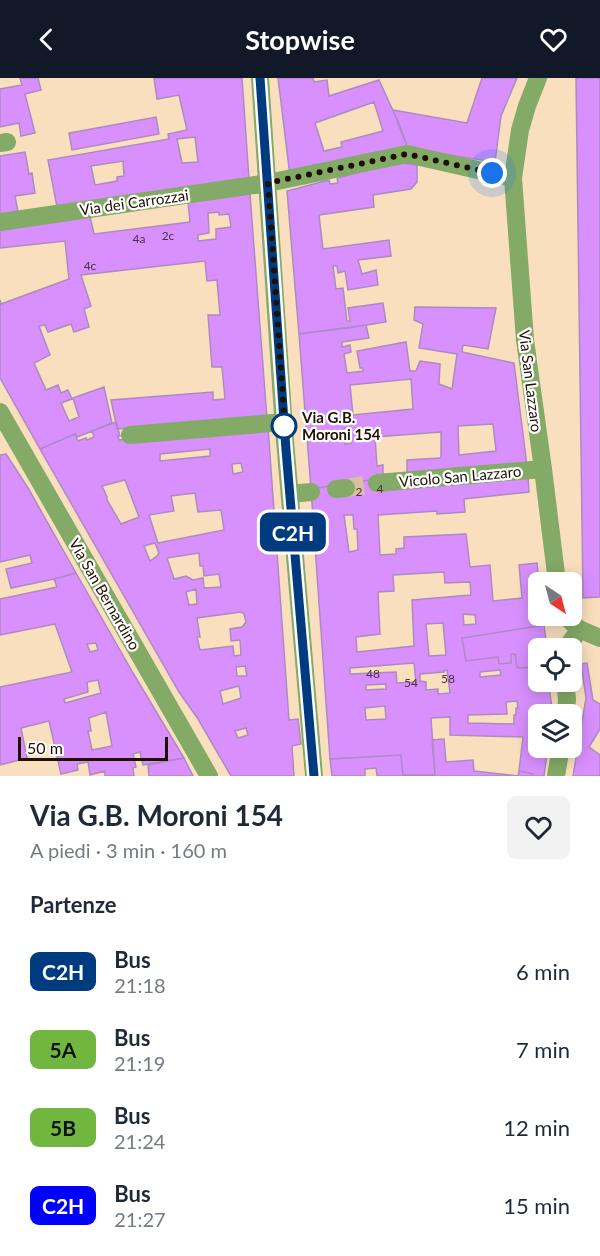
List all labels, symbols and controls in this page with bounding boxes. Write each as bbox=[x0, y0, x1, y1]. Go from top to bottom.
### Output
icon: back bbox=[30, 23, 63, 56]
text: Stopwise bbox=[245, 23, 355, 56]
icon: heart bbox=[537, 23, 570, 56]
your location bbox=[477, 158, 507, 188]
street label: Via dei Carrozzai bbox=[78, 185, 190, 219]
house number: 2c bbox=[162, 228, 175, 243]
house number: 4a bbox=[133, 231, 145, 246]
house number: 4c bbox=[84, 258, 97, 273]
street label: Via San Lazzaro bbox=[516, 329, 546, 433]
place label: Via G.B. Moroni 154 bbox=[301, 408, 381, 443]
marker: Via G.B. Moroni 154 bbox=[271, 413, 297, 439]
street label: Vicolo San Lazzaro bbox=[398, 462, 522, 490]
house number: 4 bbox=[377, 481, 384, 496]
house number: 2 bbox=[356, 484, 363, 499]
line badge: C2H bbox=[258, 512, 328, 552]
text: C2H bbox=[272, 520, 314, 545]
street label: Via San Bernardino bbox=[66, 535, 144, 653]
north arrow bbox=[528, 572, 582, 626]
map controls bbox=[528, 572, 582, 758]
button: locate bbox=[528, 638, 582, 692]
house number: 48 bbox=[366, 666, 380, 681]
house number: 58 bbox=[441, 671, 455, 686]
house number: 54 bbox=[404, 675, 418, 690]
button: layers bbox=[528, 704, 582, 758]
scale bar bbox=[18, 734, 168, 762]
text: 50 m bbox=[27, 738, 63, 757]
button: heart bbox=[507, 796, 570, 859]
text: Via G.B. Moroni 154 bbox=[30, 798, 283, 832]
text: A piedi · 3 min · 160 m bbox=[30, 838, 227, 862]
text: Partenze bbox=[30, 891, 117, 918]
text: Bus bbox=[114, 946, 151, 973]
text: 6 min bbox=[516, 958, 570, 985]
text: C2H bbox=[42, 959, 84, 984]
text: 21:18 bbox=[114, 973, 166, 997]
text: Bus bbox=[114, 1024, 150, 1051]
text: 7 min bbox=[516, 1036, 570, 1063]
text: 5A bbox=[50, 1037, 76, 1062]
text: 21:19 bbox=[114, 1051, 165, 1075]
text: Bus bbox=[114, 1102, 150, 1129]
text: 12 min bbox=[503, 1114, 570, 1141]
text: 5B bbox=[50, 1115, 76, 1140]
text: 21:24 bbox=[114, 1129, 165, 1153]
text: Bus bbox=[114, 1180, 151, 1207]
text: 15 min bbox=[503, 1192, 570, 1219]
text: C2H bbox=[42, 1193, 84, 1218]
text: 21:27 bbox=[114, 1207, 166, 1231]

